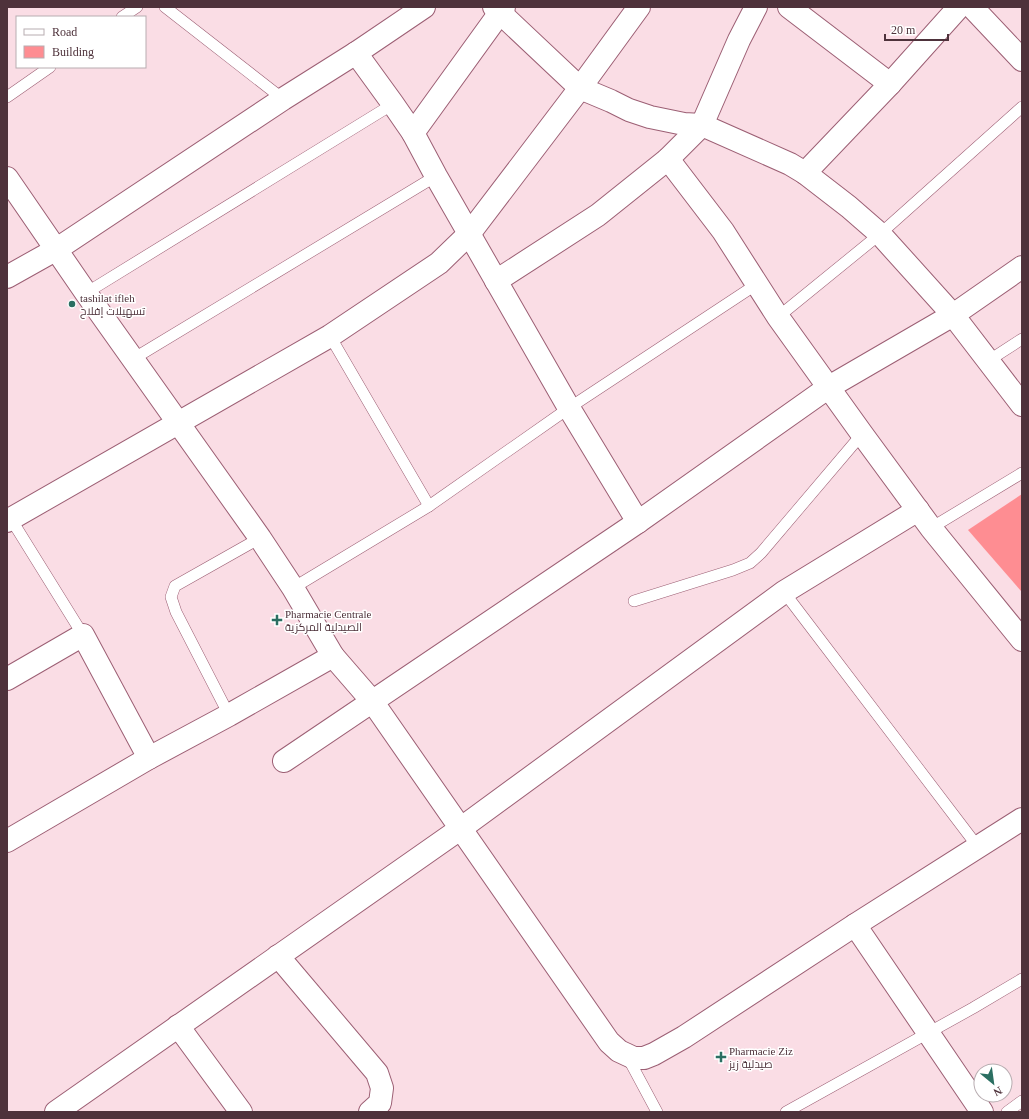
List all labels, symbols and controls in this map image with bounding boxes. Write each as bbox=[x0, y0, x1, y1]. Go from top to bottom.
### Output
legend bbox=[16, 16, 146, 68]
scale bar bbox=[885, 16, 948, 42]
text: 20 m bbox=[891, 23, 916, 37]
text: Road bbox=[52, 25, 77, 39]
text: Building bbox=[52, 45, 94, 59]
place label: tashilat ifleh تسهيلات إفلاح bbox=[80, 292, 145, 319]
marker: tashilat ifleh تسهيلات إفلاح bbox=[67, 299, 77, 309]
place label: Pharmacie Centrale الصيدلية المركزية bbox=[285, 608, 372, 634]
marker: Pharmacie Centrale الصيدلية المركزية bbox=[272, 615, 282, 625]
place label: Pharmacie Ziz صيدلية زيز bbox=[728, 1045, 793, 1071]
marker: Pharmacie Ziz صيدلية زيز bbox=[716, 1052, 726, 1062]
north arrow bbox=[973, 1063, 1013, 1103]
text: N bbox=[991, 1085, 1004, 1099]

